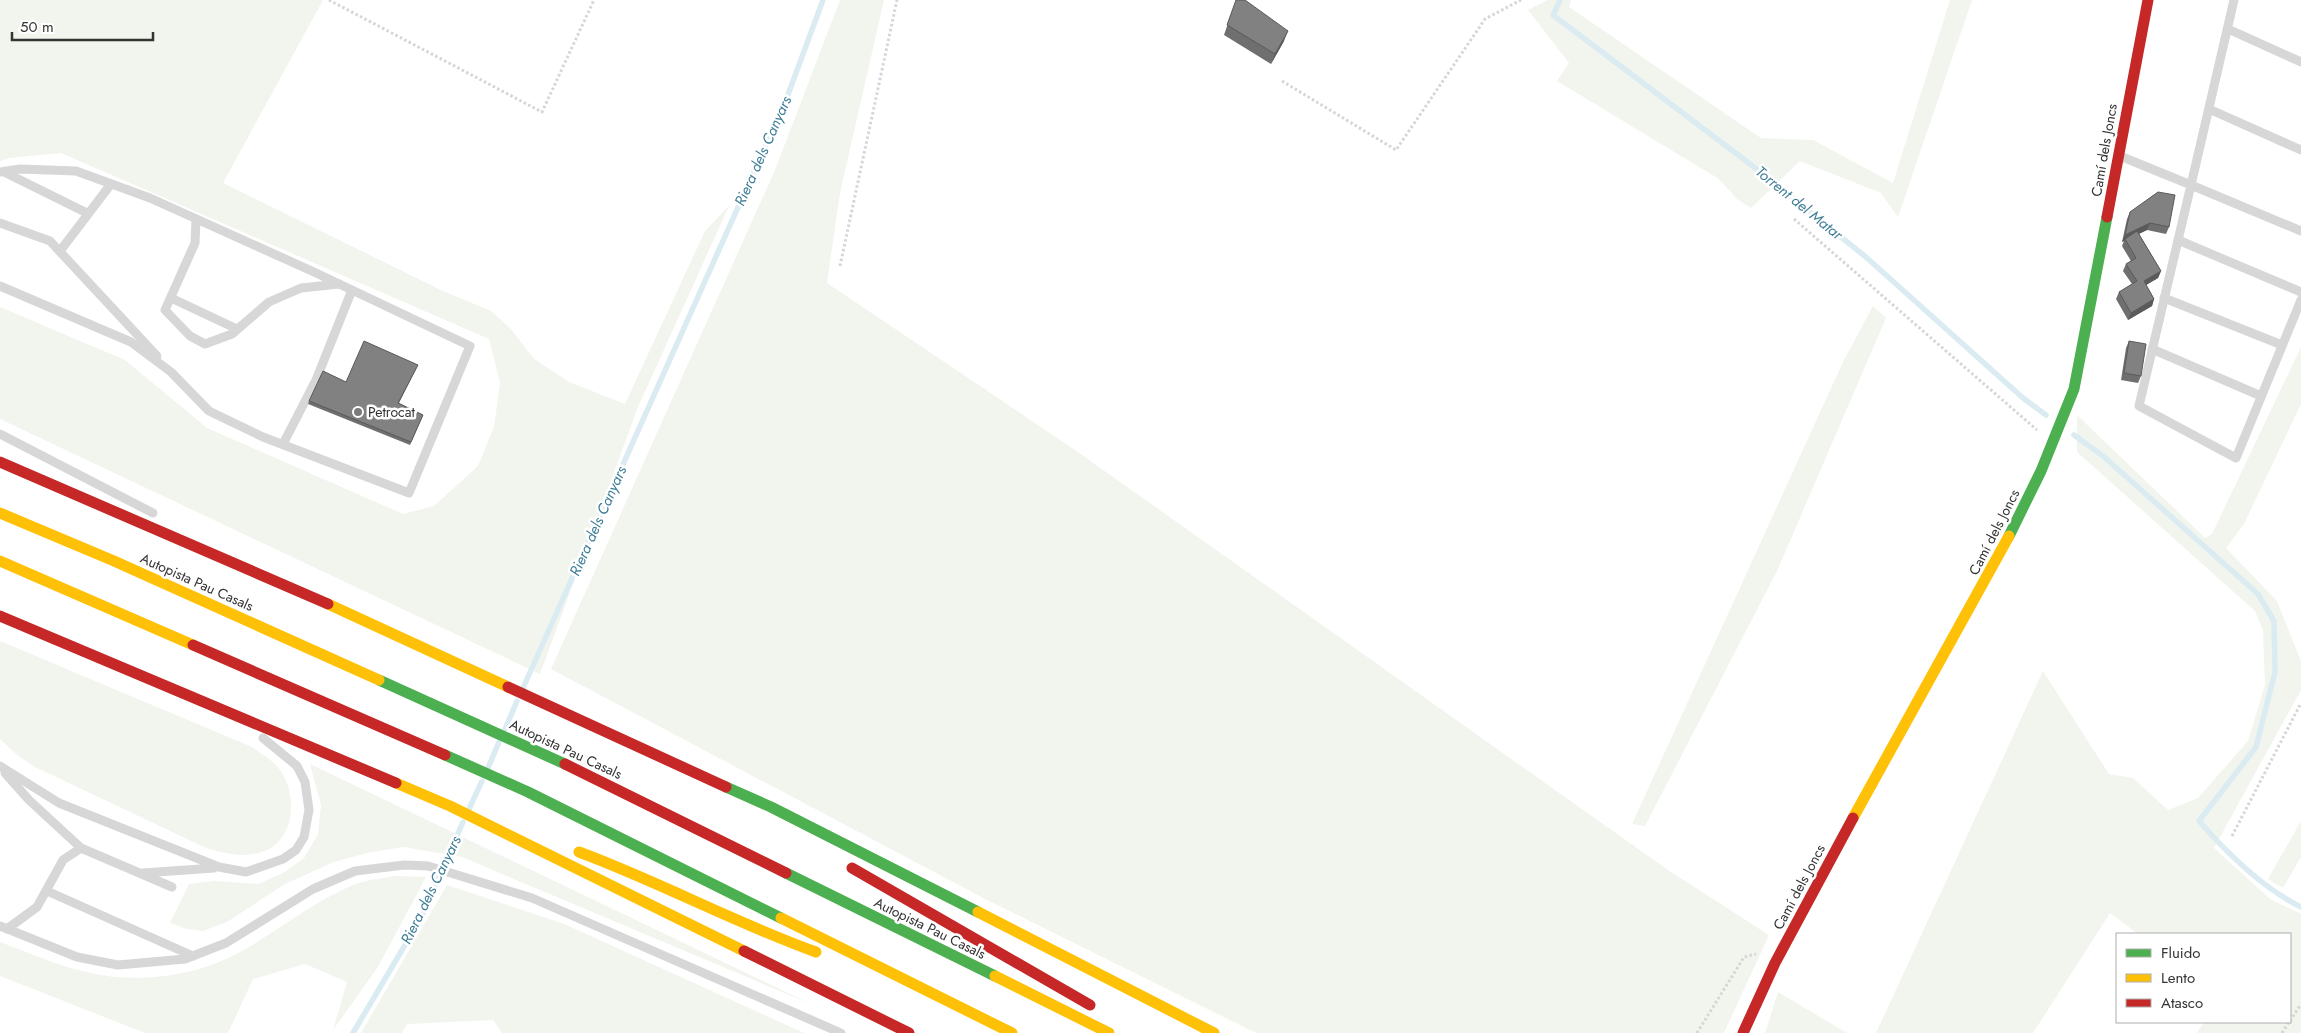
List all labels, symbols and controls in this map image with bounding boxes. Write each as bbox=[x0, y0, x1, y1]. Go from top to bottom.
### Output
scale bar bbox=[12, 10, 154, 42]
text: 50 m bbox=[20, 16, 54, 38]
water label: Riera dels Canyars bbox=[729, 92, 797, 209]
street label: Camí dels Joncs bbox=[2086, 102, 2122, 198]
water label: Torrent del Matar bbox=[1751, 161, 1848, 246]
place label: Petrocat bbox=[368, 402, 415, 422]
marker: Petrocat bbox=[352, 406, 364, 418]
water label: Riera dels Canyars bbox=[564, 462, 632, 579]
street label: Camí dels Joncs bbox=[1964, 485, 2024, 578]
street label: Autopista Pau Casals bbox=[137, 548, 257, 616]
street label: Autopista Pau Casals bbox=[507, 714, 626, 784]
water label: Riera dels Canyars bbox=[395, 832, 467, 948]
street label: Camí dels Joncs bbox=[1768, 840, 1830, 933]
street label: Autopista Pau Casals bbox=[871, 892, 990, 964]
legend bbox=[2116, 933, 2291, 1023]
text: Fluido bbox=[2161, 942, 2200, 964]
text: Lento bbox=[2161, 967, 2195, 989]
text: Atasco bbox=[2161, 992, 2203, 1014]

